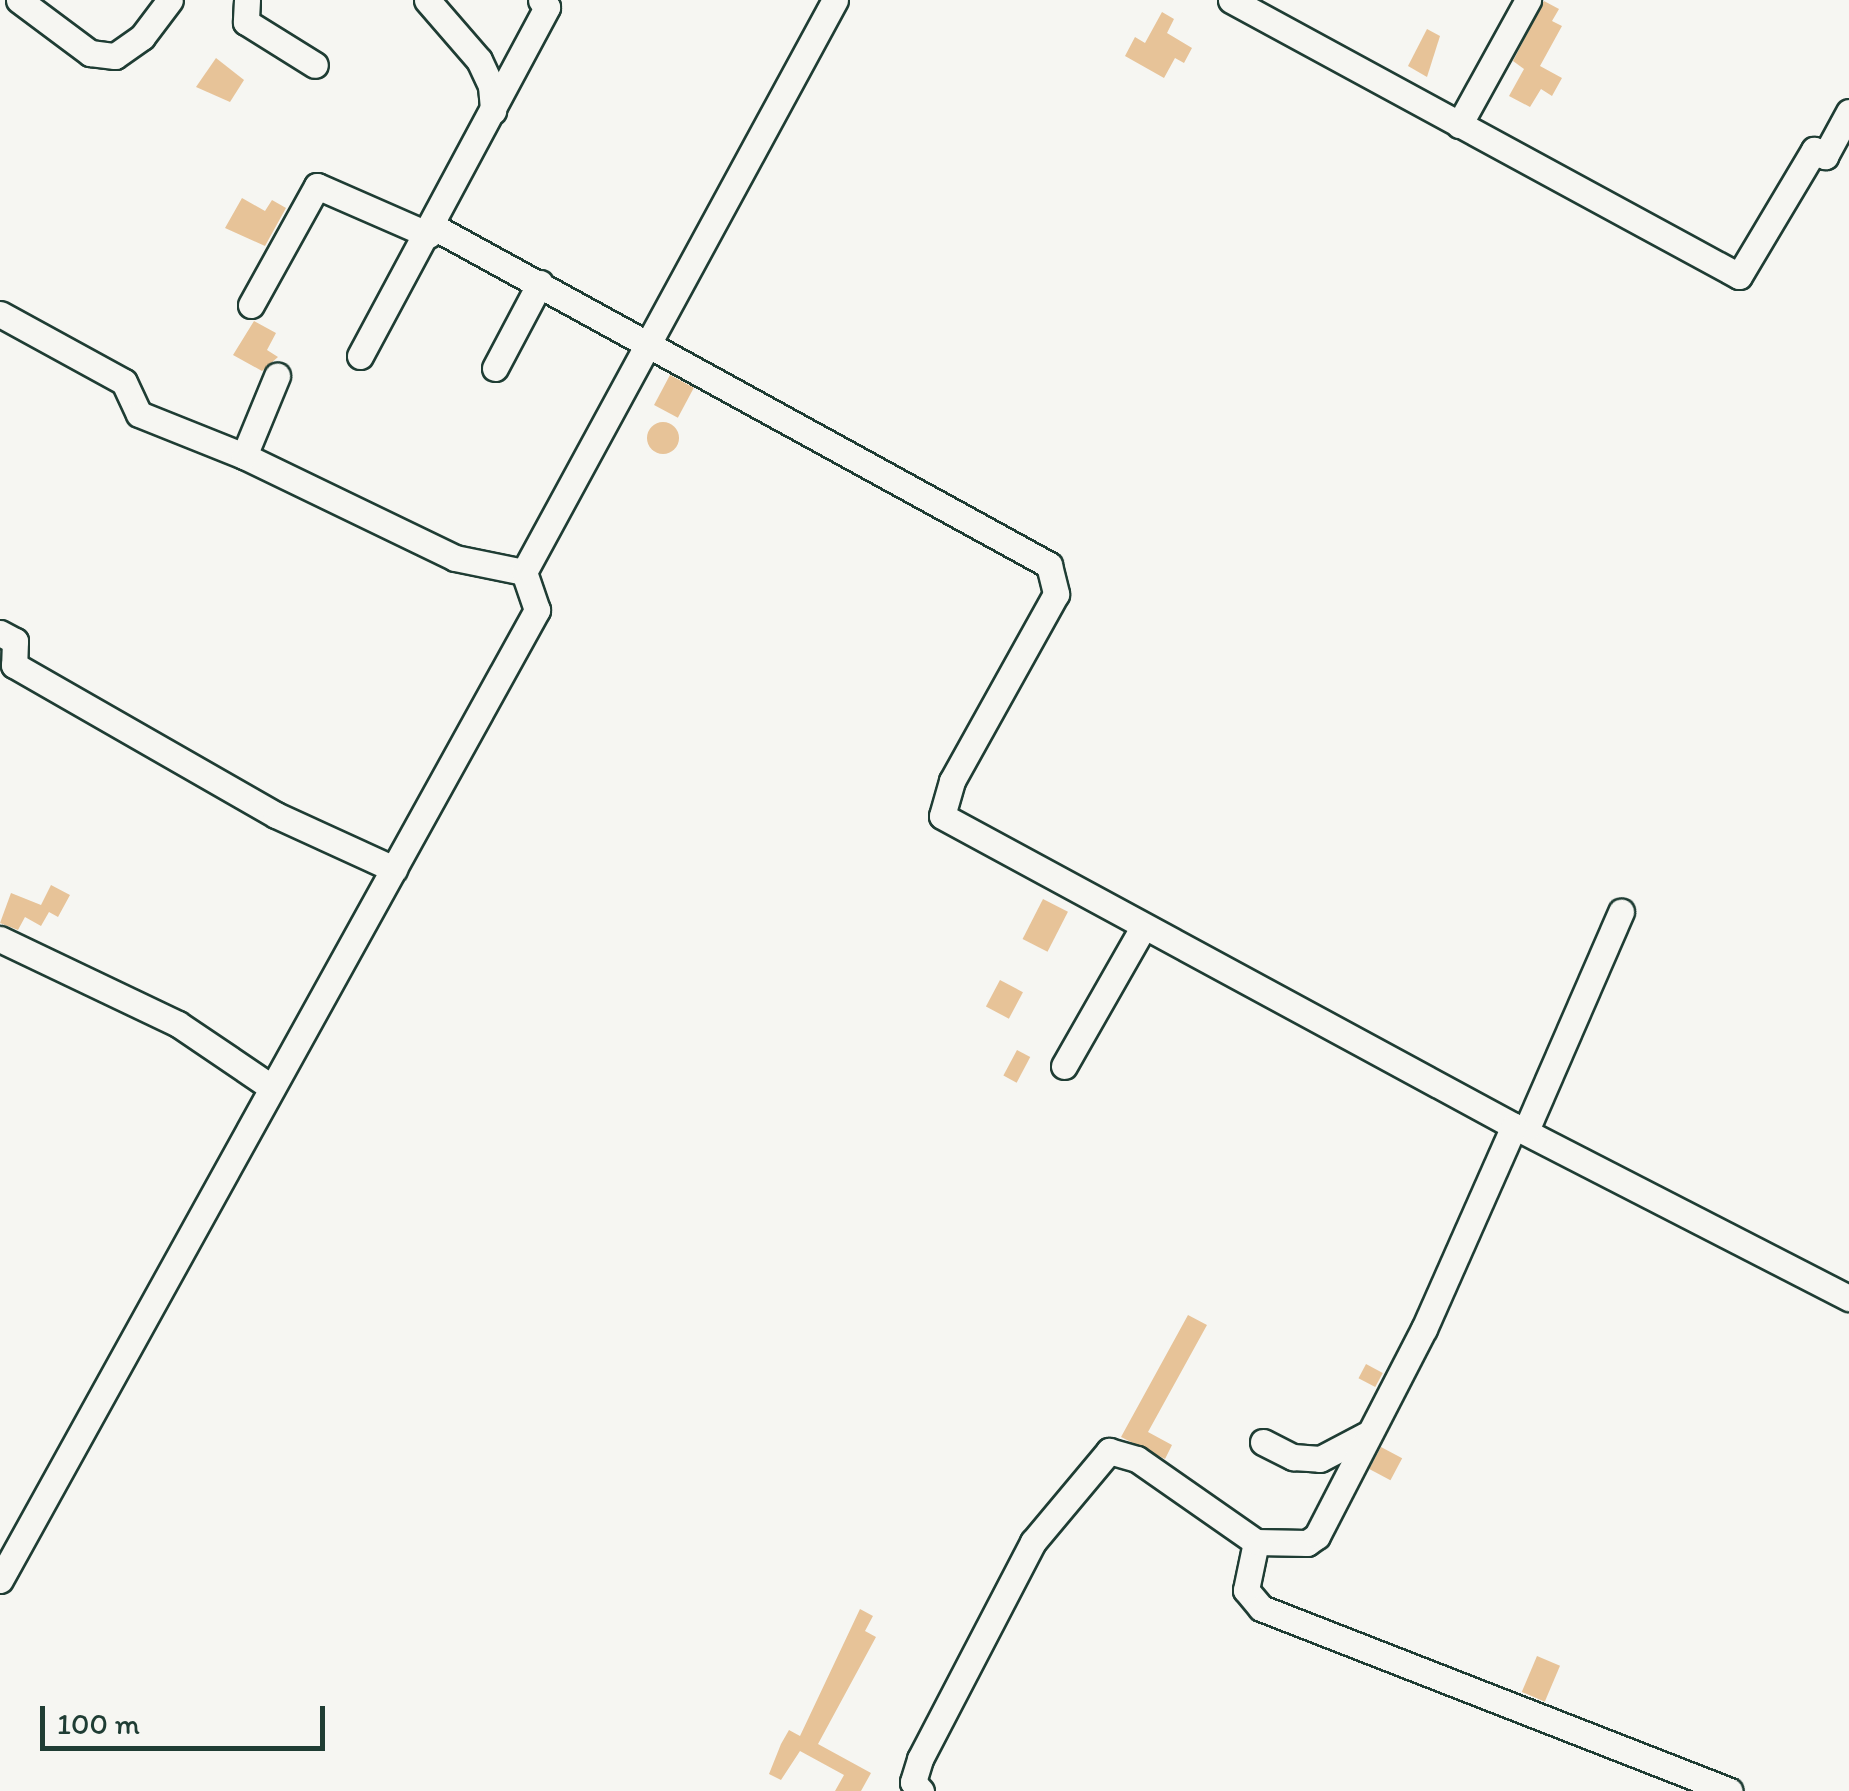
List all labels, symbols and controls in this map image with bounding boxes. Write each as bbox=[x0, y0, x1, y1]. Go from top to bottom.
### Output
scale bar bbox=[45, 1686, 330, 1748]
text: 100 m bbox=[57, 1705, 140, 1742]

